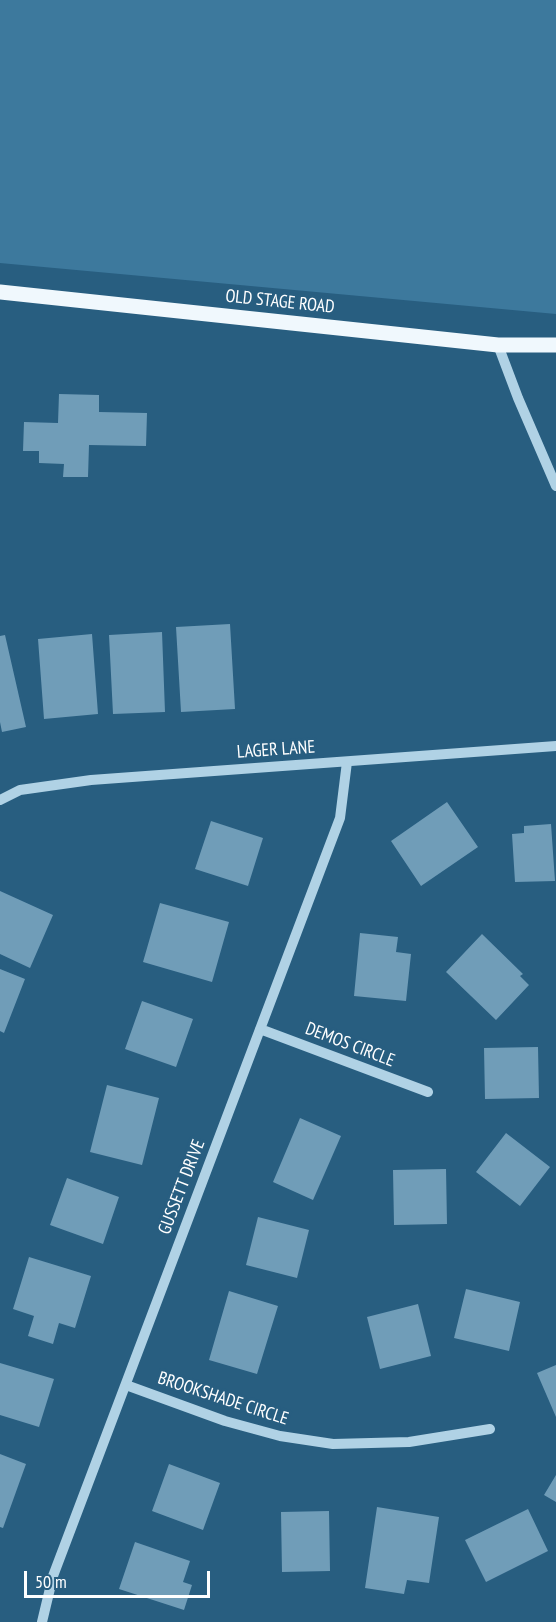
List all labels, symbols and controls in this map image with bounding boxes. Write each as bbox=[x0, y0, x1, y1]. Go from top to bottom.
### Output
street label: OLD STAGE ROAD bbox=[224, 286, 336, 318]
street label: LAGER LANE bbox=[236, 736, 316, 764]
street label: DEMOS CIRCLE bbox=[302, 1018, 398, 1072]
street label: GUSSETT DRIVE bbox=[154, 1136, 210, 1238]
street label: BROOKSHADE CIRCLE bbox=[155, 1368, 291, 1430]
scale bar bbox=[27, 1559, 213, 1597]
text: 50 m bbox=[35, 1570, 67, 1593]

